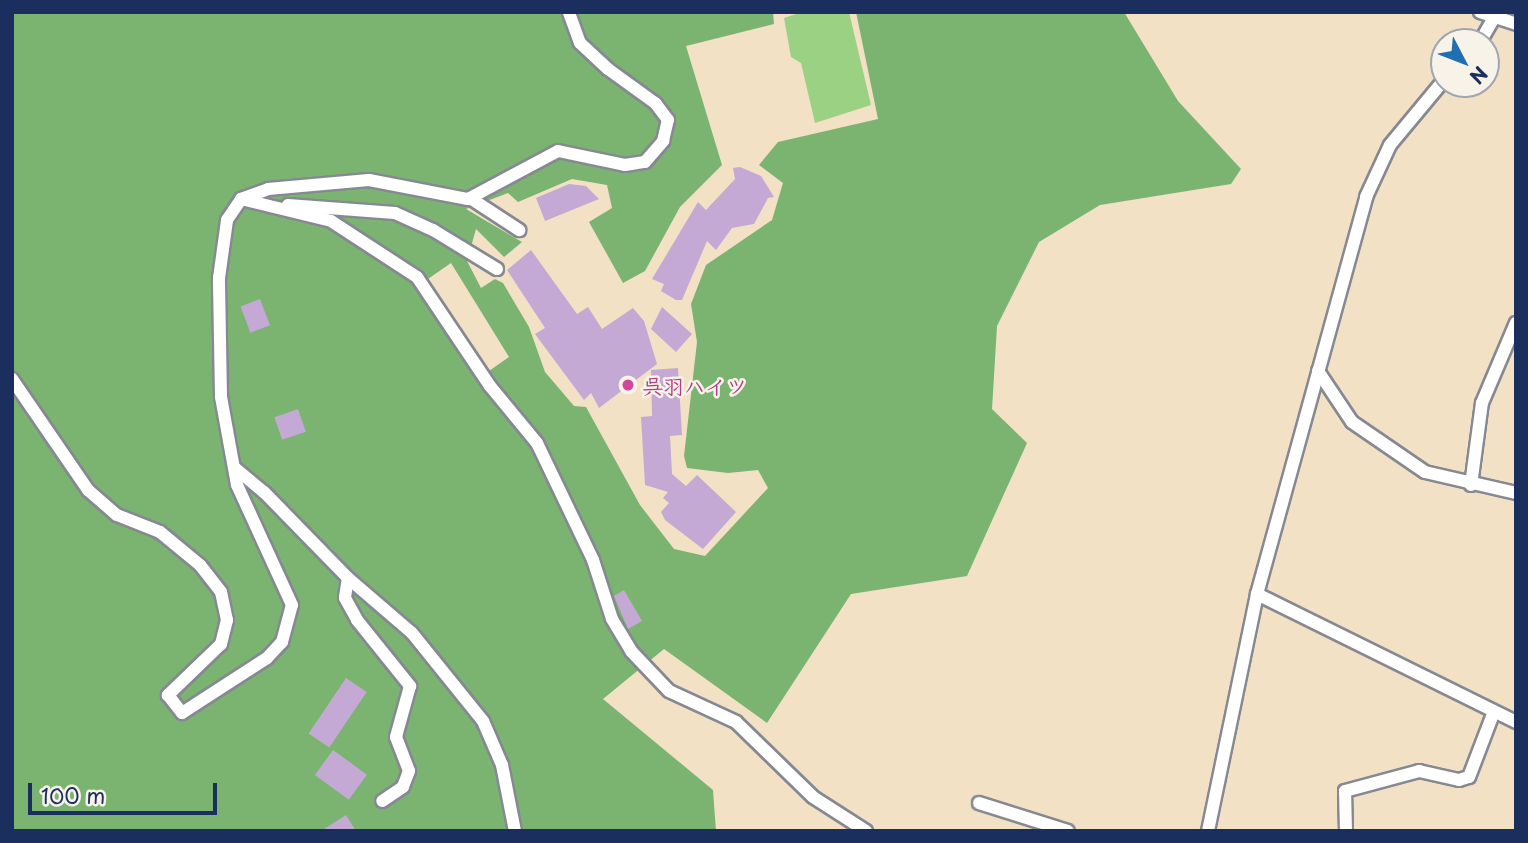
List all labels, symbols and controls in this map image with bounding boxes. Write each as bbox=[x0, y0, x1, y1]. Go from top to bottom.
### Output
north arrow bbox=[1430, 28, 1500, 98]
text: N bbox=[1464, 61, 1495, 91]
place label: 呉羽ハイツ bbox=[642, 372, 747, 398]
marker: 呉羽ハイツ bbox=[620, 377, 636, 393]
scale bar bbox=[32, 770, 220, 814]
text: 100 m bbox=[41, 779, 105, 811]

